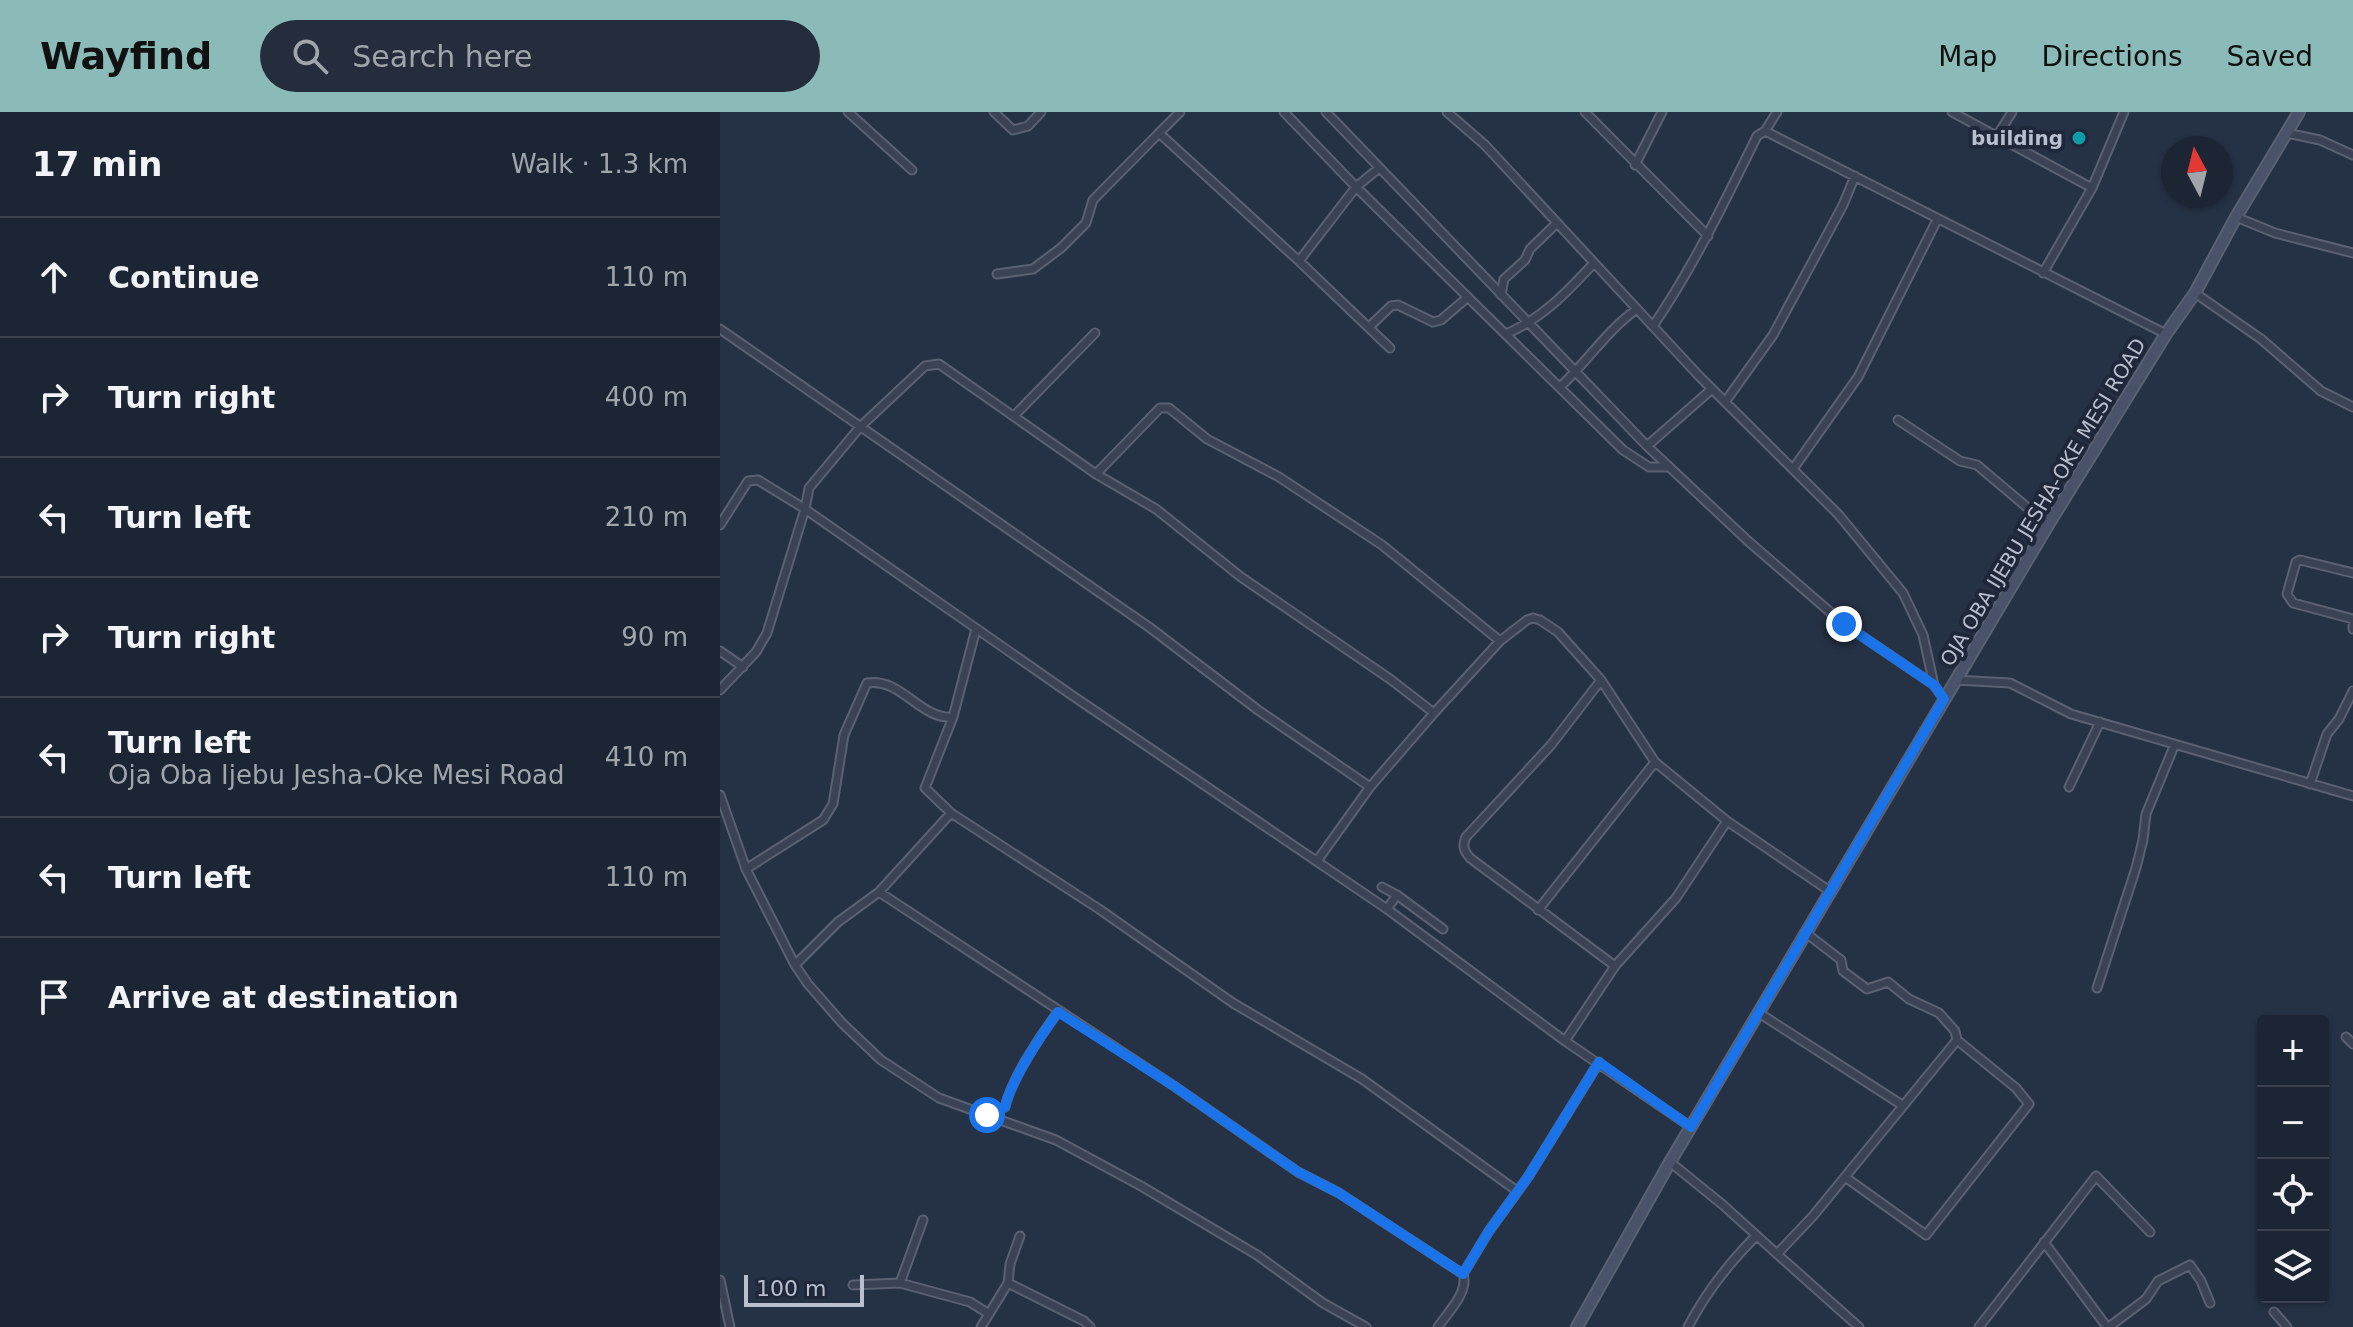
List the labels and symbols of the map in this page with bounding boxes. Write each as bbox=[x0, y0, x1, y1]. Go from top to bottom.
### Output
place label: building bbox=[1971, 126, 2063, 150]
marker: building bbox=[2070, 129, 2088, 147]
north arrow bbox=[2161, 136, 2233, 208]
street label: OJA OBA IJEBU JESHA-OKE MESI ROAD bbox=[1935, 334, 2151, 670]
route end bbox=[1826, 606, 1862, 642]
route start bbox=[969, 1097, 1005, 1133]
scale bar bbox=[744, 1271, 864, 1307]

